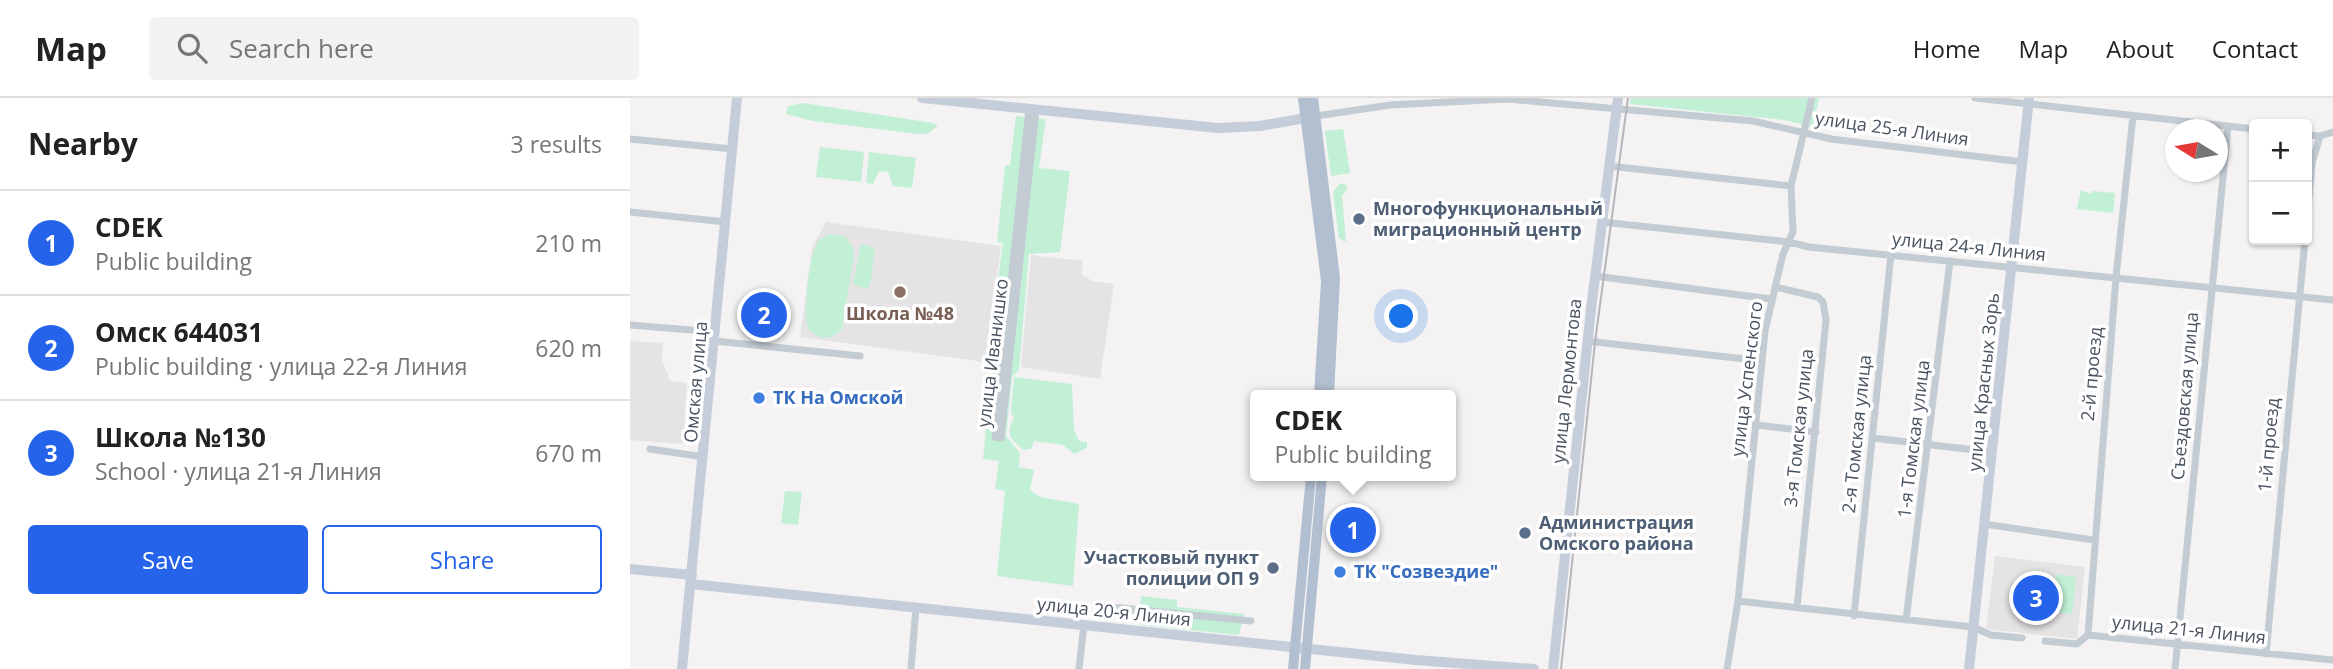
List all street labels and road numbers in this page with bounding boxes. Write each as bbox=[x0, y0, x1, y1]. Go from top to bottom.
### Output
street label: улица 25-я Линия bbox=[1814, 105, 1970, 151]
street label: улица 24-я Линия bbox=[1891, 226, 2047, 266]
street label: улица Иванишко bbox=[971, 277, 1013, 429]
street label: улица Красных Зорь bbox=[1962, 291, 2004, 472]
street label: улица Лермонтова bbox=[1545, 297, 1587, 464]
street label: улица Успенского bbox=[1725, 300, 1767, 458]
street label: Съездовская улица bbox=[2165, 311, 2203, 481]
street label: Омская улица bbox=[678, 320, 712, 444]
street label: 2-й проезд bbox=[2075, 326, 2107, 422]
street label: 3-я Томская улица bbox=[1778, 347, 1818, 508]
street label: 2-я Томская улица bbox=[1836, 353, 1876, 514]
street label: 1-я Томская улица bbox=[1891, 358, 1935, 519]
street label: 1-й проезд bbox=[2252, 397, 2284, 493]
street label: улица 20-я Линия bbox=[1036, 591, 1192, 631]
street label: улица 21-я Линия bbox=[2111, 609, 2267, 649]

